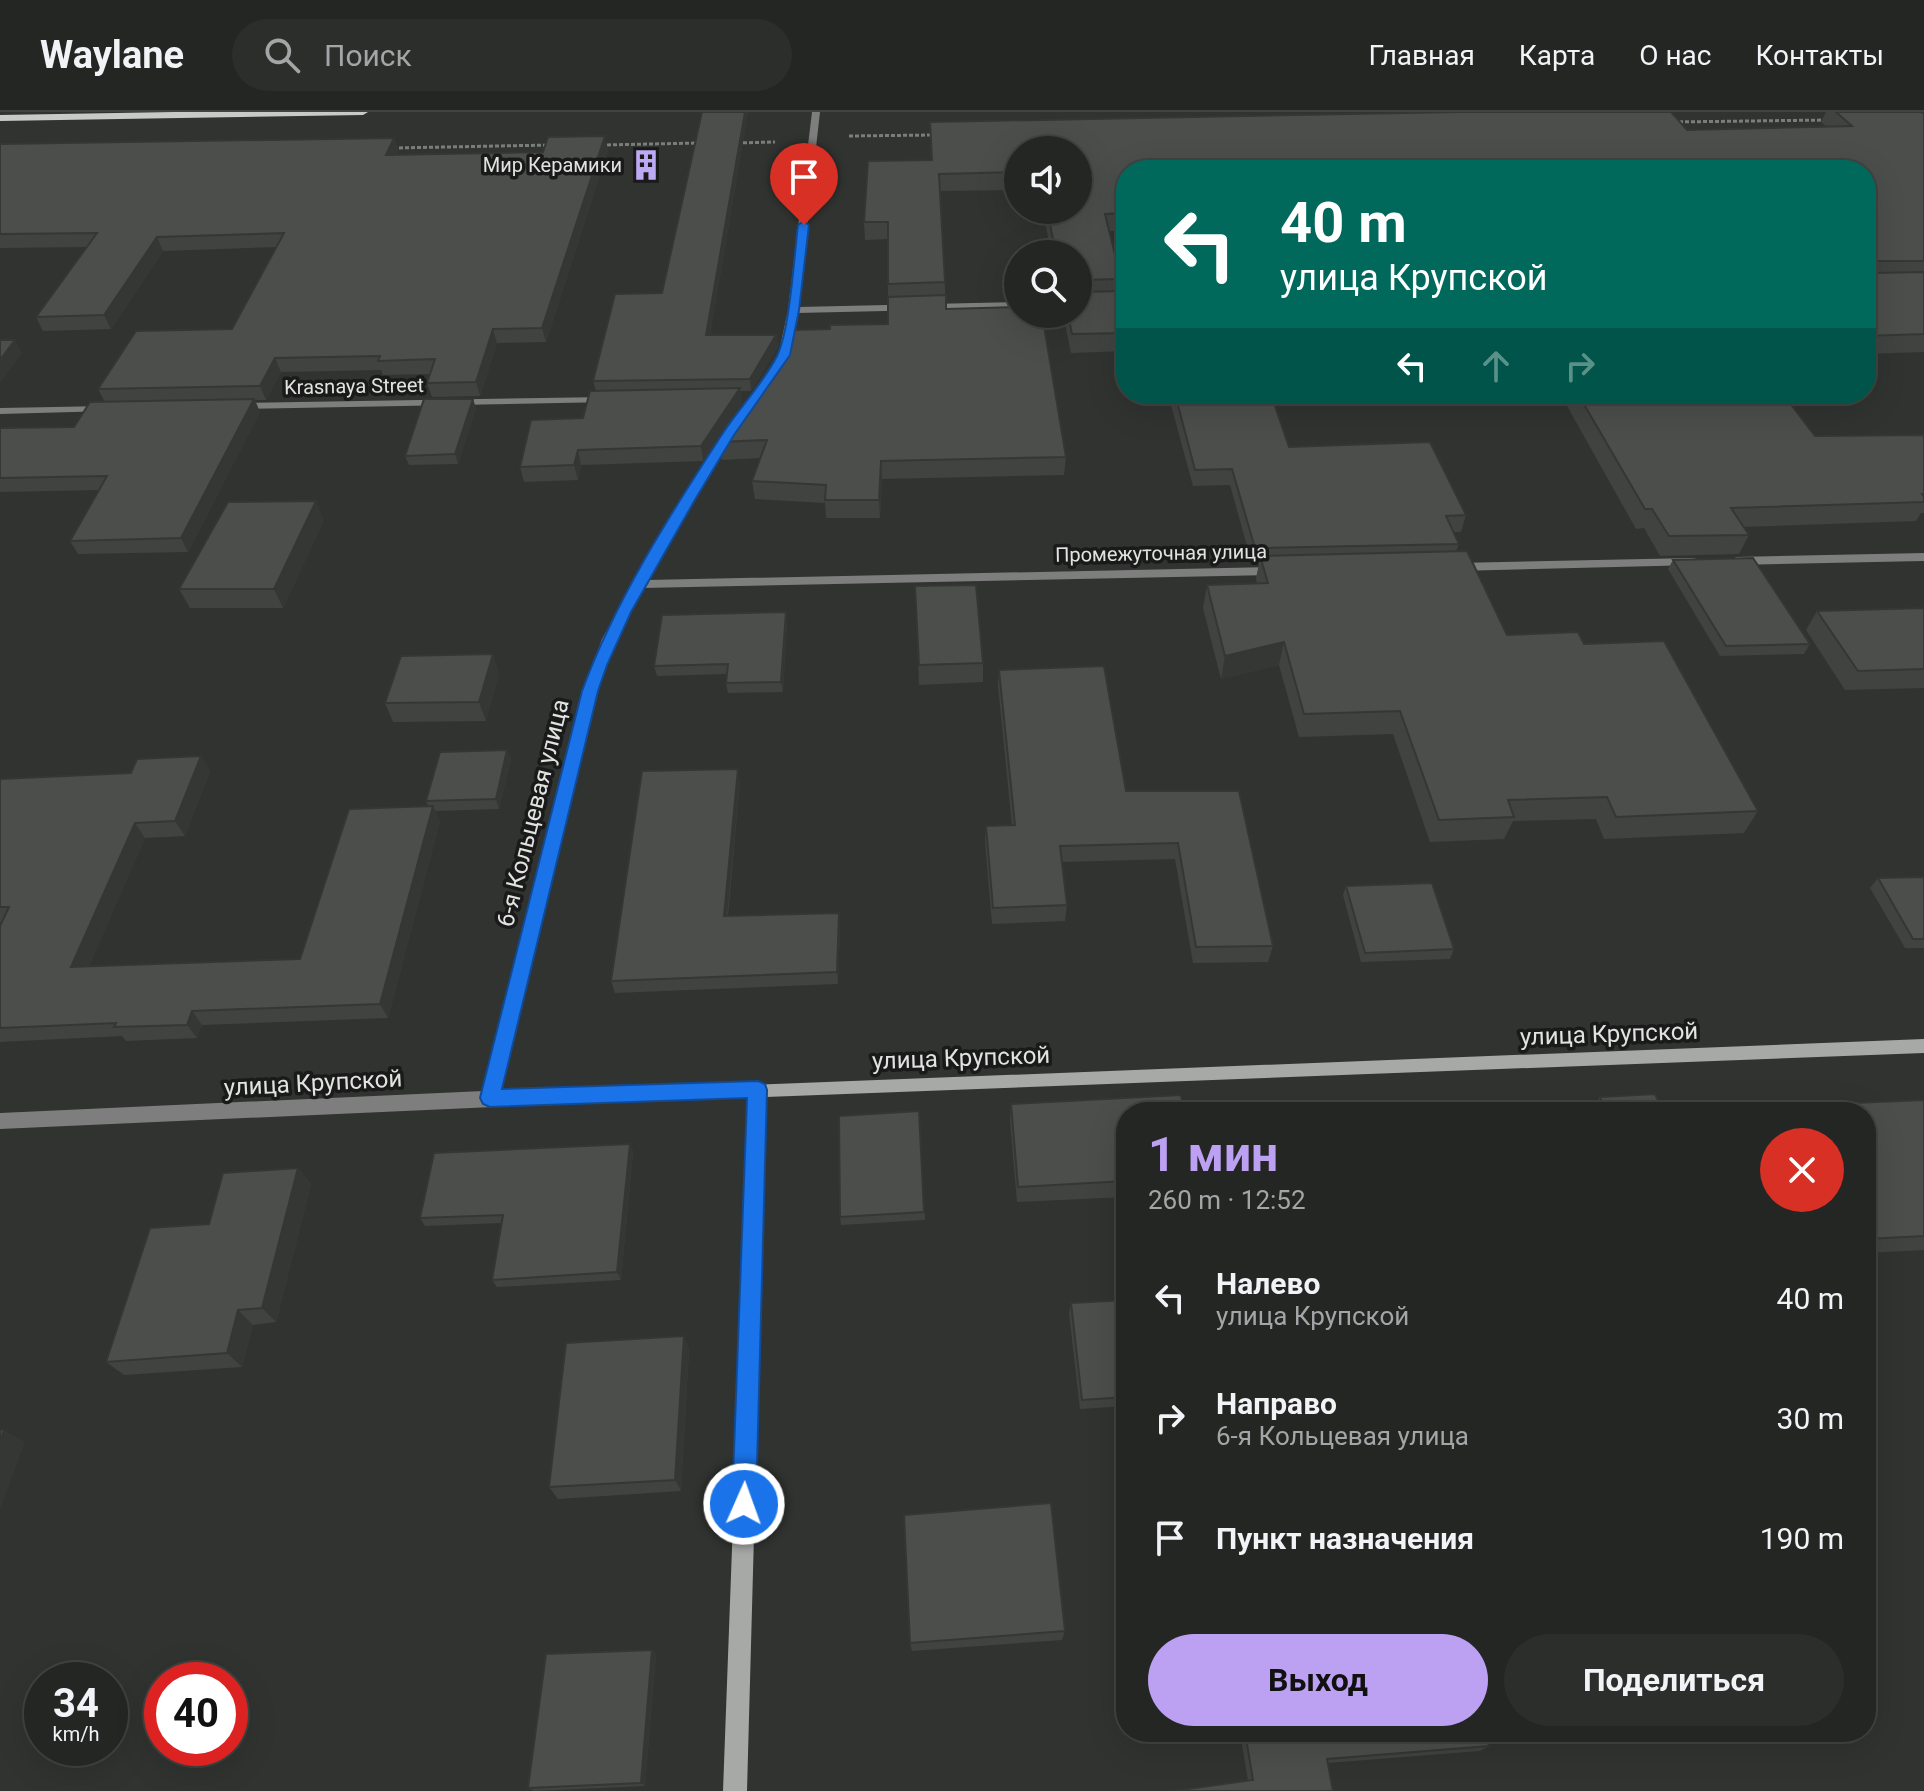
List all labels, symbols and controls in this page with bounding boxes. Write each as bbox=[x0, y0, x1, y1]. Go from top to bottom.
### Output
search box bbox=[232, 19, 792, 91]
text: Waylane bbox=[40, 33, 184, 77]
icon: search bbox=[260, 33, 304, 77]
text: Поиск bbox=[324, 38, 412, 73]
text: Главная bbox=[1368, 39, 1475, 72]
text: Карта bbox=[1519, 39, 1595, 72]
text: О нас bbox=[1639, 39, 1711, 72]
text: Контакты bbox=[1755, 39, 1884, 72]
map controls bbox=[1004, 136, 1092, 328]
button: sound bbox=[1004, 136, 1092, 224]
pin bbox=[770, 143, 838, 225]
building icon: Мир Керамики bbox=[629, 148, 663, 182]
place label: Мир Керамики bbox=[483, 153, 622, 177]
icon: arrive bbox=[782, 155, 826, 199]
text: 40 m bbox=[1280, 190, 1407, 256]
icon: left bbox=[1148, 192, 1252, 296]
button: search bbox=[1004, 240, 1092, 328]
text: улица Крупской bbox=[1280, 257, 1548, 299]
icon: left bbox=[1390, 344, 1434, 388]
icon: ahead bbox=[1474, 344, 1518, 388]
icon: right bbox=[1558, 344, 1602, 388]
street label: Krasnaya Street bbox=[284, 373, 424, 399]
street label: Промежуточная улица bbox=[1055, 539, 1267, 567]
street label: 6-я Кольцевая улица bbox=[491, 696, 575, 930]
street label: улица Крупской bbox=[1519, 1017, 1699, 1051]
street label: улица Крупской bbox=[871, 1041, 1051, 1075]
street label: улица Крупской bbox=[223, 1064, 403, 1102]
text: 1 мин bbox=[1148, 1126, 1278, 1183]
button: close bbox=[1760, 1128, 1844, 1212]
text: 260 m · 12:52 bbox=[1148, 1185, 1306, 1215]
text: Налево bbox=[1216, 1266, 1320, 1301]
icon: left bbox=[1148, 1276, 1192, 1320]
text: 40 m bbox=[1777, 1281, 1844, 1316]
text: улица Крупской bbox=[1216, 1301, 1409, 1331]
text: Направо bbox=[1216, 1386, 1337, 1421]
icon: right bbox=[1148, 1396, 1192, 1440]
text: 30 m bbox=[1777, 1401, 1844, 1436]
text: 6-я Кольцевая улица bbox=[1216, 1421, 1469, 1451]
position arrow bbox=[702, 1462, 786, 1546]
icon: arrive bbox=[1148, 1516, 1192, 1560]
text: Пункт назначения bbox=[1216, 1521, 1474, 1556]
text: 190 m bbox=[1760, 1521, 1844, 1556]
button: Выход bbox=[1148, 1634, 1488, 1726]
button: Поделиться bbox=[1504, 1634, 1844, 1726]
speed limit sign: 40 bbox=[144, 1662, 248, 1766]
text: 34 bbox=[53, 1680, 99, 1727]
text: km/h bbox=[53, 1722, 99, 1746]

